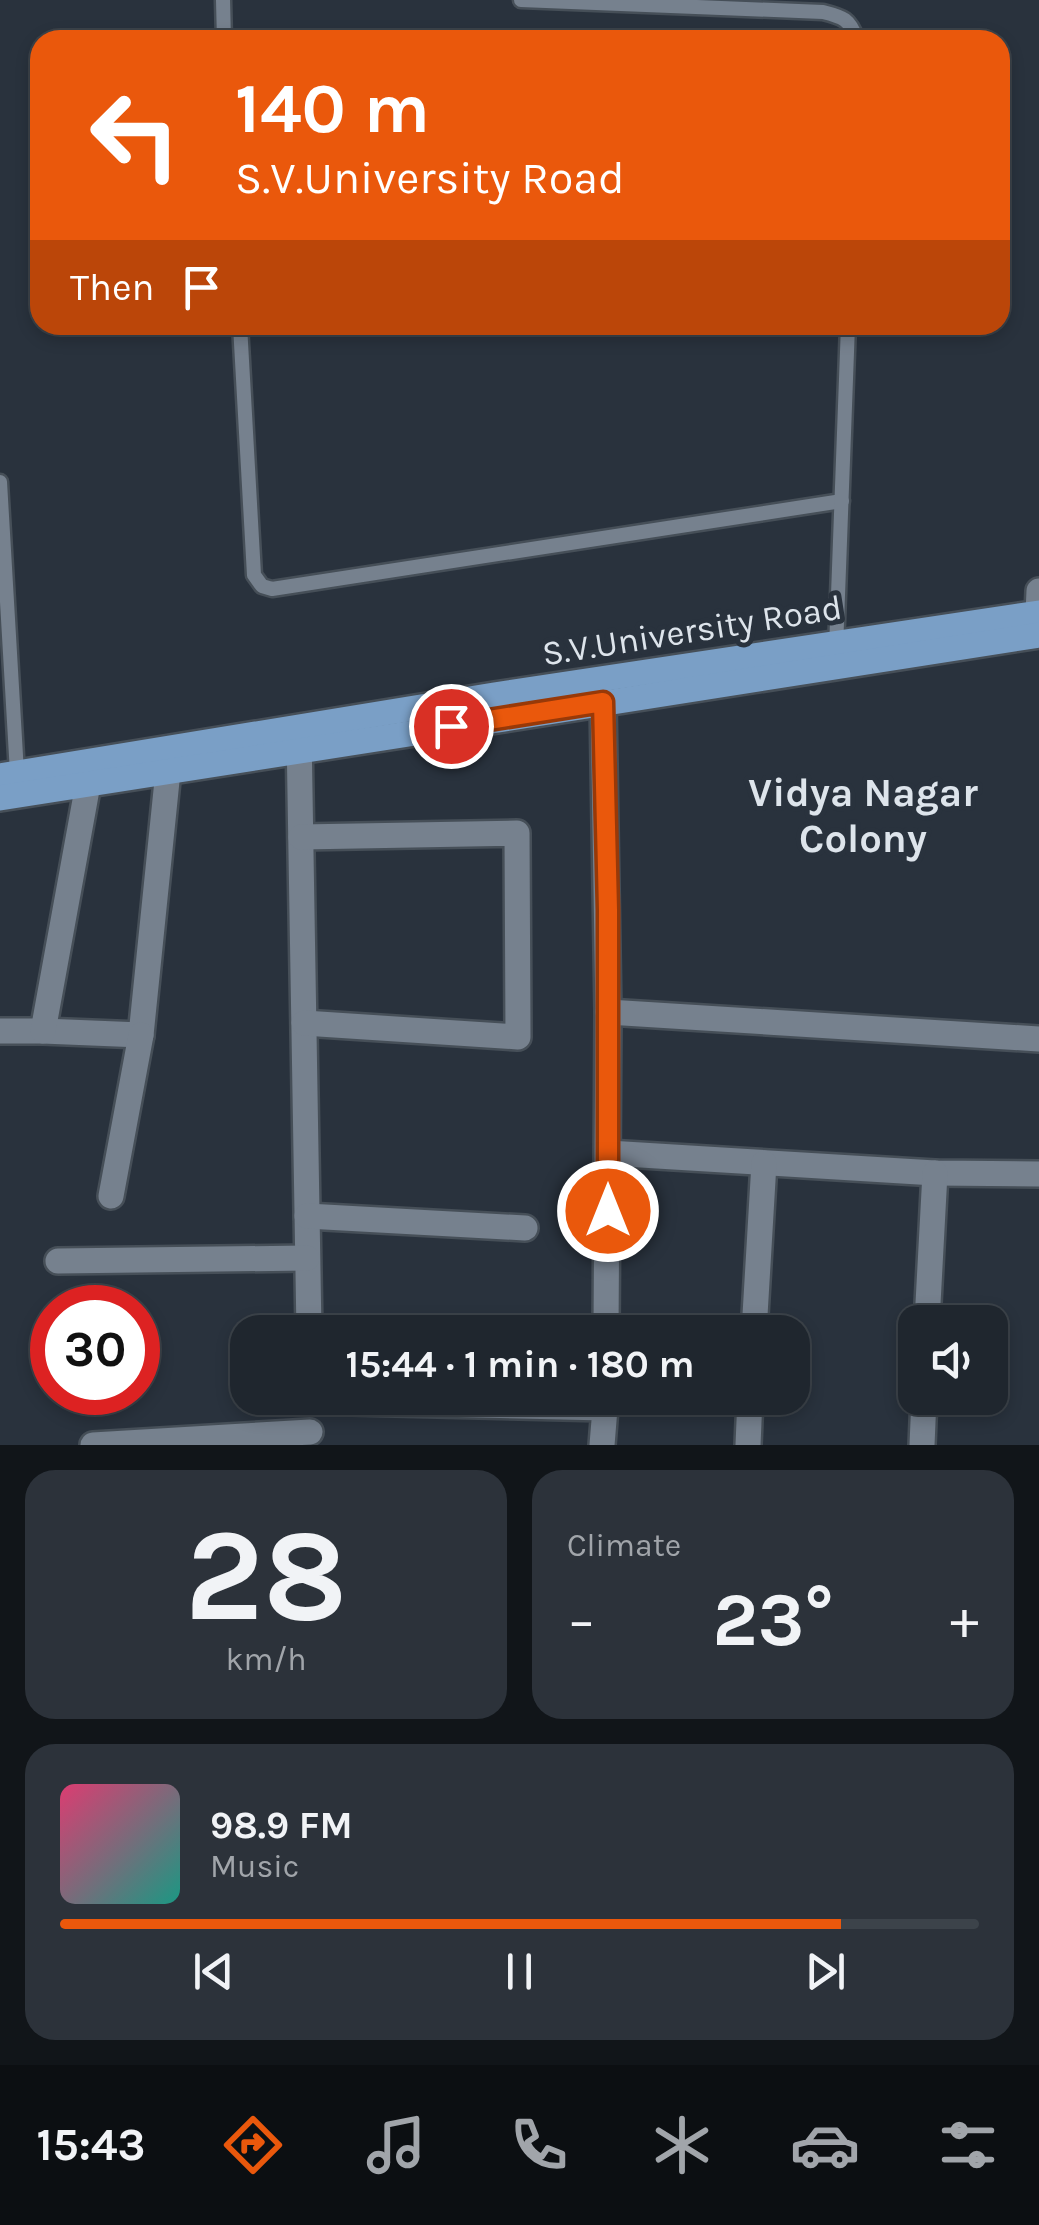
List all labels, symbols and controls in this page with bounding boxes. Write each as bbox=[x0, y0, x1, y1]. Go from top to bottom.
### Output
text: 140 m bbox=[235, 68, 430, 150]
icon: left bbox=[70, 70, 200, 200]
text: S.V.University Road bbox=[235, 152, 625, 204]
icon: arrive bbox=[174, 260, 229, 315]
text: Then bbox=[70, 265, 154, 310]
street label: S.V.University Road bbox=[539, 587, 845, 674]
pin bbox=[409, 684, 494, 769]
icon: arrive bbox=[424, 699, 479, 754]
district label: Vidya Nagar Colony bbox=[748, 769, 978, 862]
position arrow bbox=[556, 1159, 660, 1263]
speed limit sign: 30 bbox=[30, 1285, 160, 1415]
map controls bbox=[898, 1305, 1008, 1415]
button: sound bbox=[898, 1305, 1008, 1415]
text: 15:44 · 1 min · 180 m bbox=[345, 1342, 695, 1387]
text: 28 bbox=[185, 1500, 347, 1652]
text: Climate bbox=[567, 1527, 681, 1564]
text: 23° bbox=[712, 1576, 834, 1664]
text: − bbox=[567, 1588, 596, 1652]
text: + bbox=[950, 1588, 979, 1652]
text: km/h bbox=[225, 1641, 307, 1678]
text: 98.9 FM bbox=[210, 1803, 353, 1848]
text: Music bbox=[210, 1848, 299, 1885]
icon: previous bbox=[186, 1944, 241, 1999]
icon: pause bbox=[492, 1944, 547, 1999]
icon: next bbox=[798, 1944, 853, 1999]
icon: directions bbox=[218, 2110, 288, 2180]
icon: music bbox=[361, 2110, 431, 2180]
icon: phone bbox=[504, 2110, 574, 2180]
icon: climate bbox=[647, 2110, 717, 2180]
icon: car bbox=[790, 2110, 860, 2180]
icon: filters bbox=[933, 2110, 1003, 2180]
text: 15:43 bbox=[36, 2119, 146, 2171]

